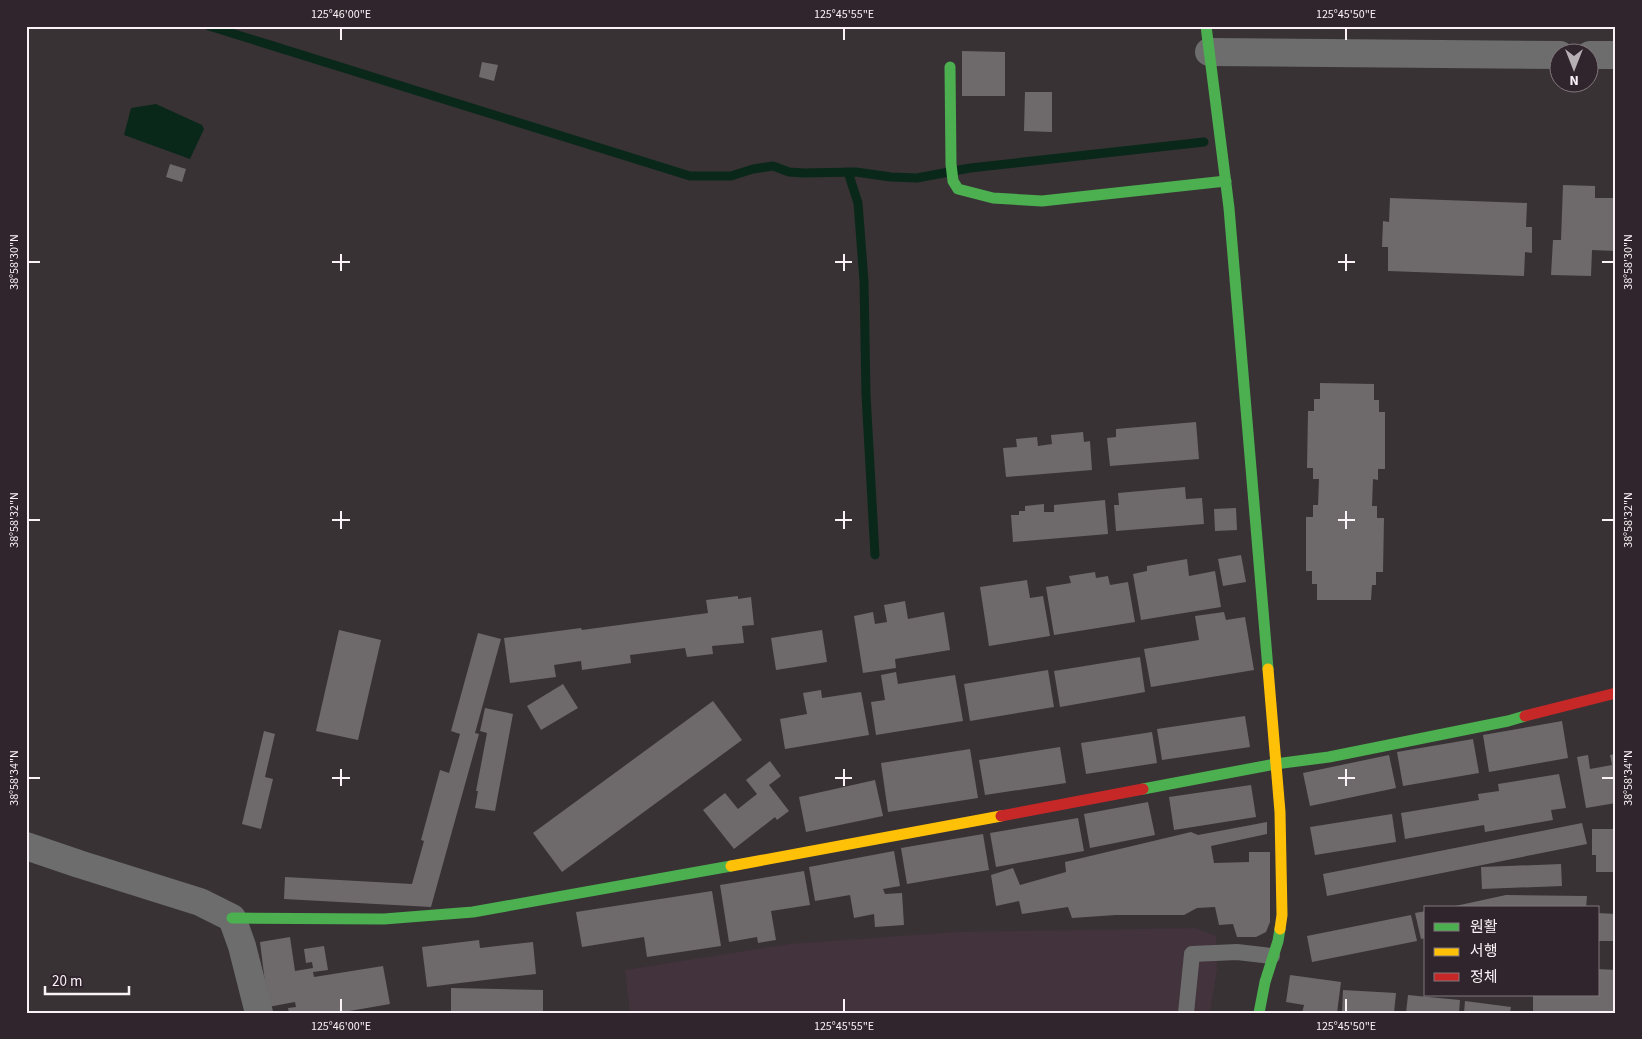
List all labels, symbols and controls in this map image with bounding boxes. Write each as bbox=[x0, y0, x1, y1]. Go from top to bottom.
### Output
text: 125°46'00"E bbox=[311, 6, 371, 23]
text: 125°45'55"E bbox=[814, 6, 874, 23]
text: 125°45'50"E bbox=[1316, 6, 1376, 23]
north arrow bbox=[1550, 42, 1600, 92]
text: N bbox=[1569, 70, 1579, 90]
text: 38°58'30"N bbox=[6, 234, 23, 290]
text: 38°58'30"N bbox=[1620, 234, 1637, 290]
text: 38°58'32"N bbox=[6, 492, 23, 548]
text: 38°58'32"N bbox=[1620, 492, 1637, 548]
text: 38°58'34"N bbox=[6, 750, 23, 806]
text: 38°58'34"N bbox=[1620, 750, 1637, 806]
legend bbox=[1424, 906, 1600, 996]
text: 원활 bbox=[1470, 917, 1498, 938]
text: 서행 bbox=[1470, 941, 1498, 962]
scale bar bbox=[45, 964, 129, 996]
text: 정체 bbox=[1470, 967, 1498, 988]
text: 20 m bbox=[52, 971, 82, 992]
text: 125°46'00"E bbox=[311, 1018, 371, 1035]
text: 125°45'55"E bbox=[814, 1018, 874, 1035]
text: 125°45'50"E bbox=[1316, 1018, 1376, 1035]

